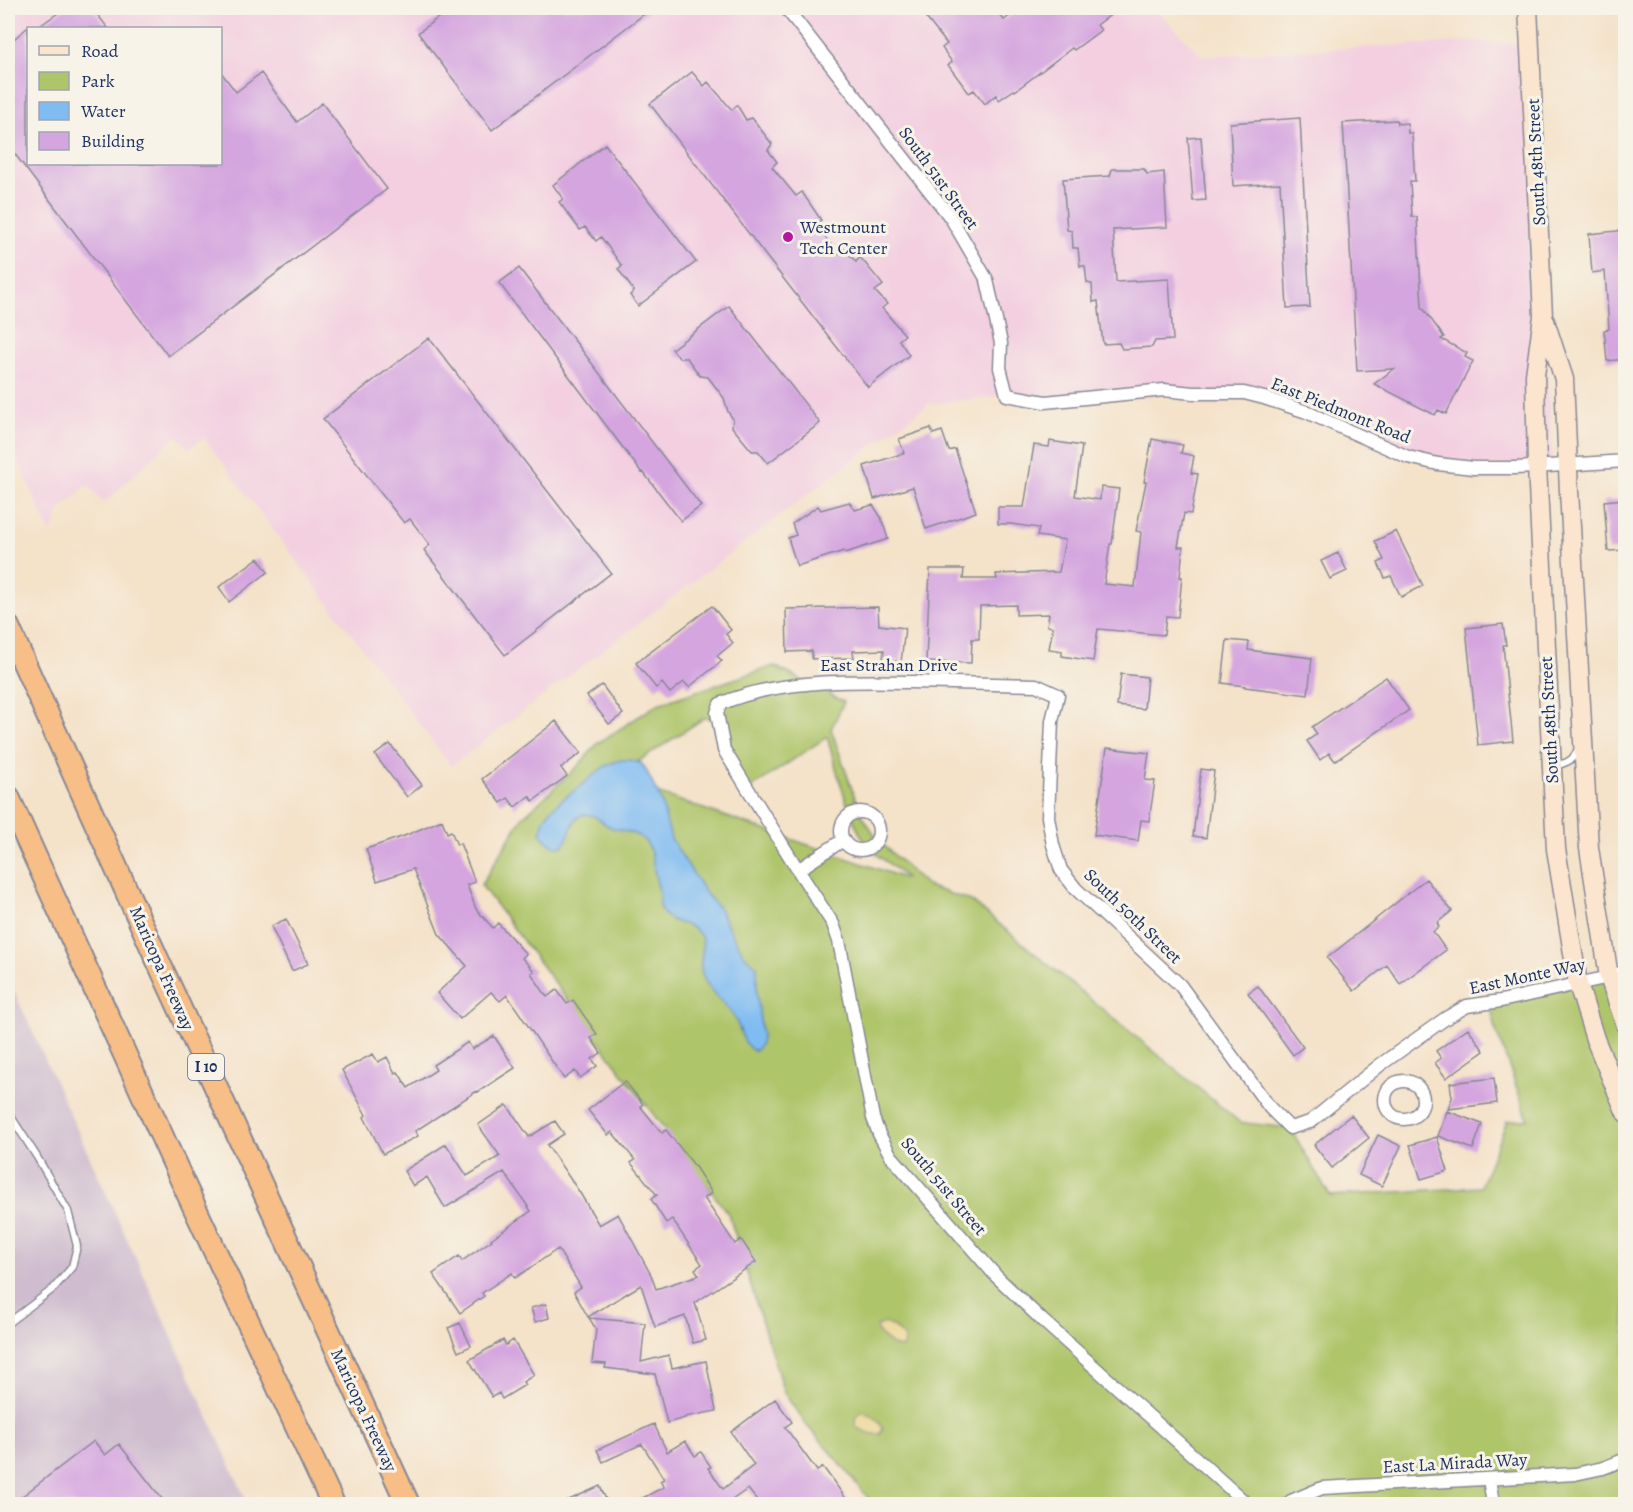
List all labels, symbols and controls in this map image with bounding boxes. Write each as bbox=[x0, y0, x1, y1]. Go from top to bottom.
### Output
legend bbox=[27, 27, 222, 165]
text: Road bbox=[81, 39, 119, 63]
text: Park bbox=[81, 69, 115, 93]
street label: South 48th Street bbox=[1521, 98, 1551, 226]
text: Water bbox=[80, 99, 126, 123]
street label: South 51st Street bbox=[893, 122, 985, 234]
text: Building bbox=[81, 129, 145, 153]
place label: Westmount Tech Center bbox=[799, 215, 887, 260]
marker: Westmount Tech Center bbox=[781, 230, 795, 244]
street label: East Piedmont Road bbox=[1268, 371, 1415, 449]
street label: East Strahan Drive bbox=[820, 653, 958, 677]
street label: South 48th Street bbox=[1534, 656, 1564, 784]
street label: South 50th Street bbox=[1079, 863, 1187, 969]
street label: Maricopa Freeway bbox=[124, 902, 200, 1035]
street label: East Monte Way bbox=[1467, 952, 1588, 1000]
road number: I 10 bbox=[188, 1054, 224, 1080]
street label: South 51st Street bbox=[896, 1132, 992, 1240]
street label: Maricopa Freeway bbox=[325, 1344, 403, 1476]
street label: East La Mirada Way bbox=[1382, 1447, 1529, 1479]

